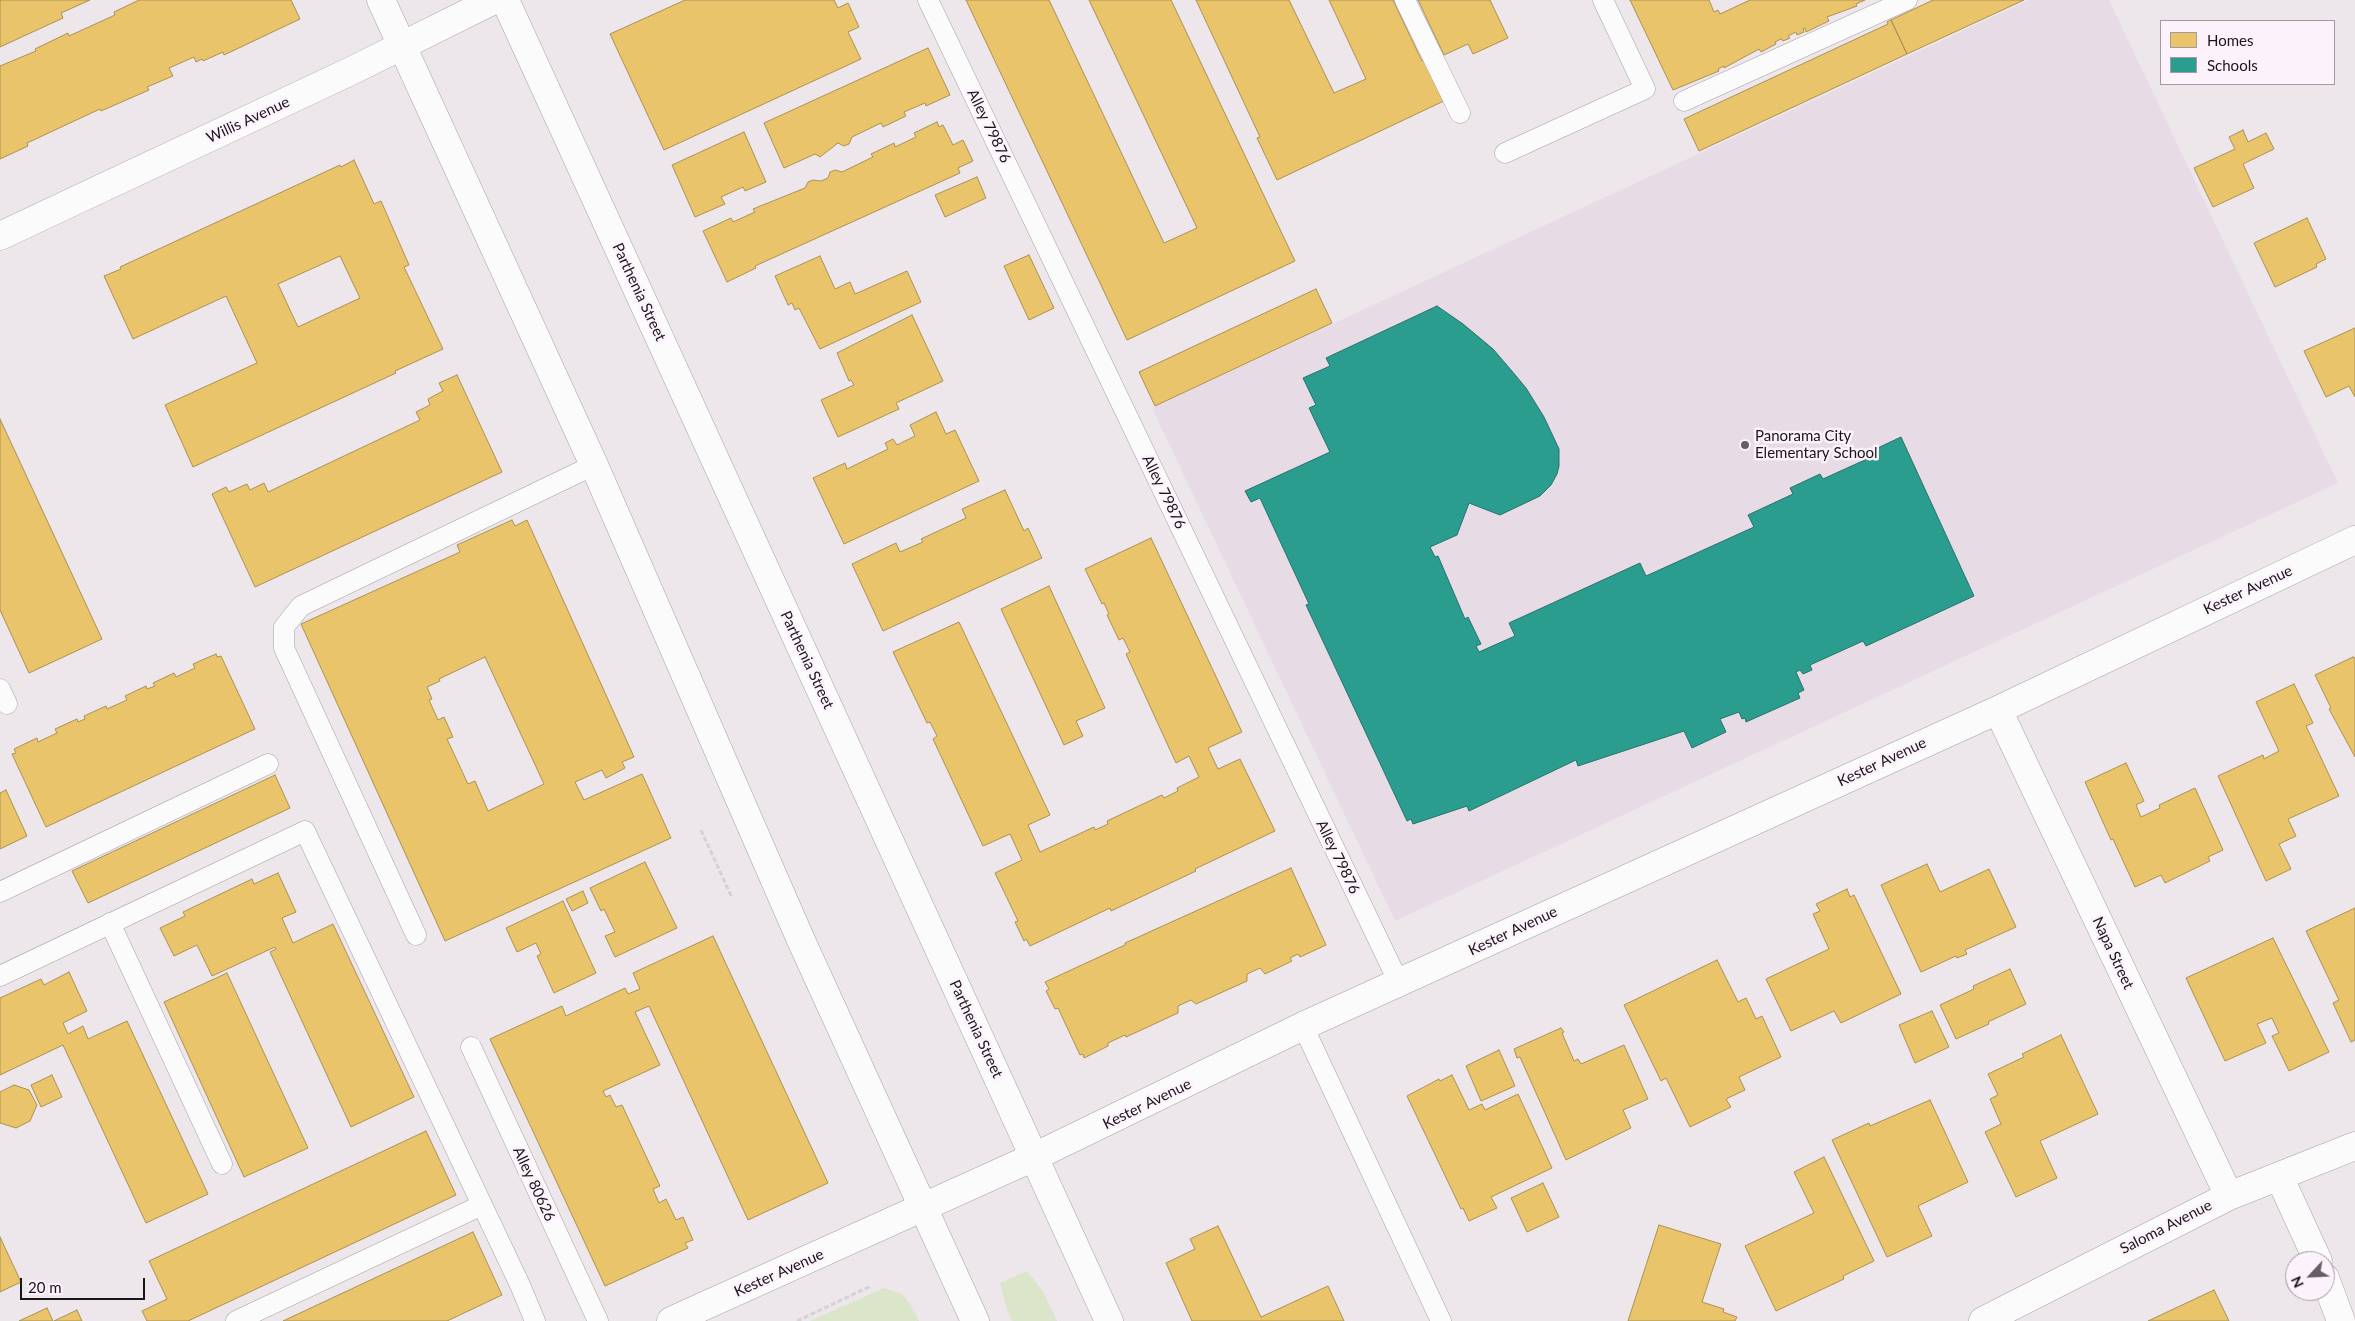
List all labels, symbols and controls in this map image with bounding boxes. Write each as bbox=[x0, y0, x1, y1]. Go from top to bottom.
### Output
legend bbox=[2160, 20, 2335, 85]
text: Homes bbox=[2207, 31, 2253, 49]
text: Schools bbox=[2207, 56, 2258, 74]
street label: Alley 79876 bbox=[963, 86, 1015, 166]
street label: Willis Avenue bbox=[204, 93, 292, 147]
street label: Parthenia Street bbox=[608, 240, 670, 344]
place label: Panorama City Elementary School bbox=[1755, 427, 1878, 462]
marker: Panorama City Elementary School bbox=[1739, 439, 1751, 451]
street label: Alley 79876 bbox=[1138, 452, 1190, 532]
street label: Kester Avenue bbox=[2201, 562, 2295, 618]
street label: Parthenia Street bbox=[776, 608, 838, 712]
street label: Kester Avenue bbox=[1835, 734, 1929, 790]
street label: Alley 79876 bbox=[1312, 817, 1364, 897]
street label: Kester Avenue bbox=[1466, 903, 1560, 959]
street label: Napa Street bbox=[2088, 914, 2138, 992]
street label: Parthenia Street bbox=[945, 977, 1007, 1081]
street label: Kester Avenue bbox=[1100, 1075, 1194, 1133]
street label: Alley 80626 bbox=[509, 1144, 559, 1224]
street label: Saloma Avenue bbox=[2117, 1196, 2215, 1258]
street label: Kester Avenue bbox=[731, 1245, 827, 1301]
north arrow bbox=[2285, 1251, 2335, 1301]
scale bar bbox=[22, 1268, 148, 1300]
text: N bbox=[2287, 1274, 2307, 1291]
text: 20 m bbox=[28, 1278, 62, 1296]

